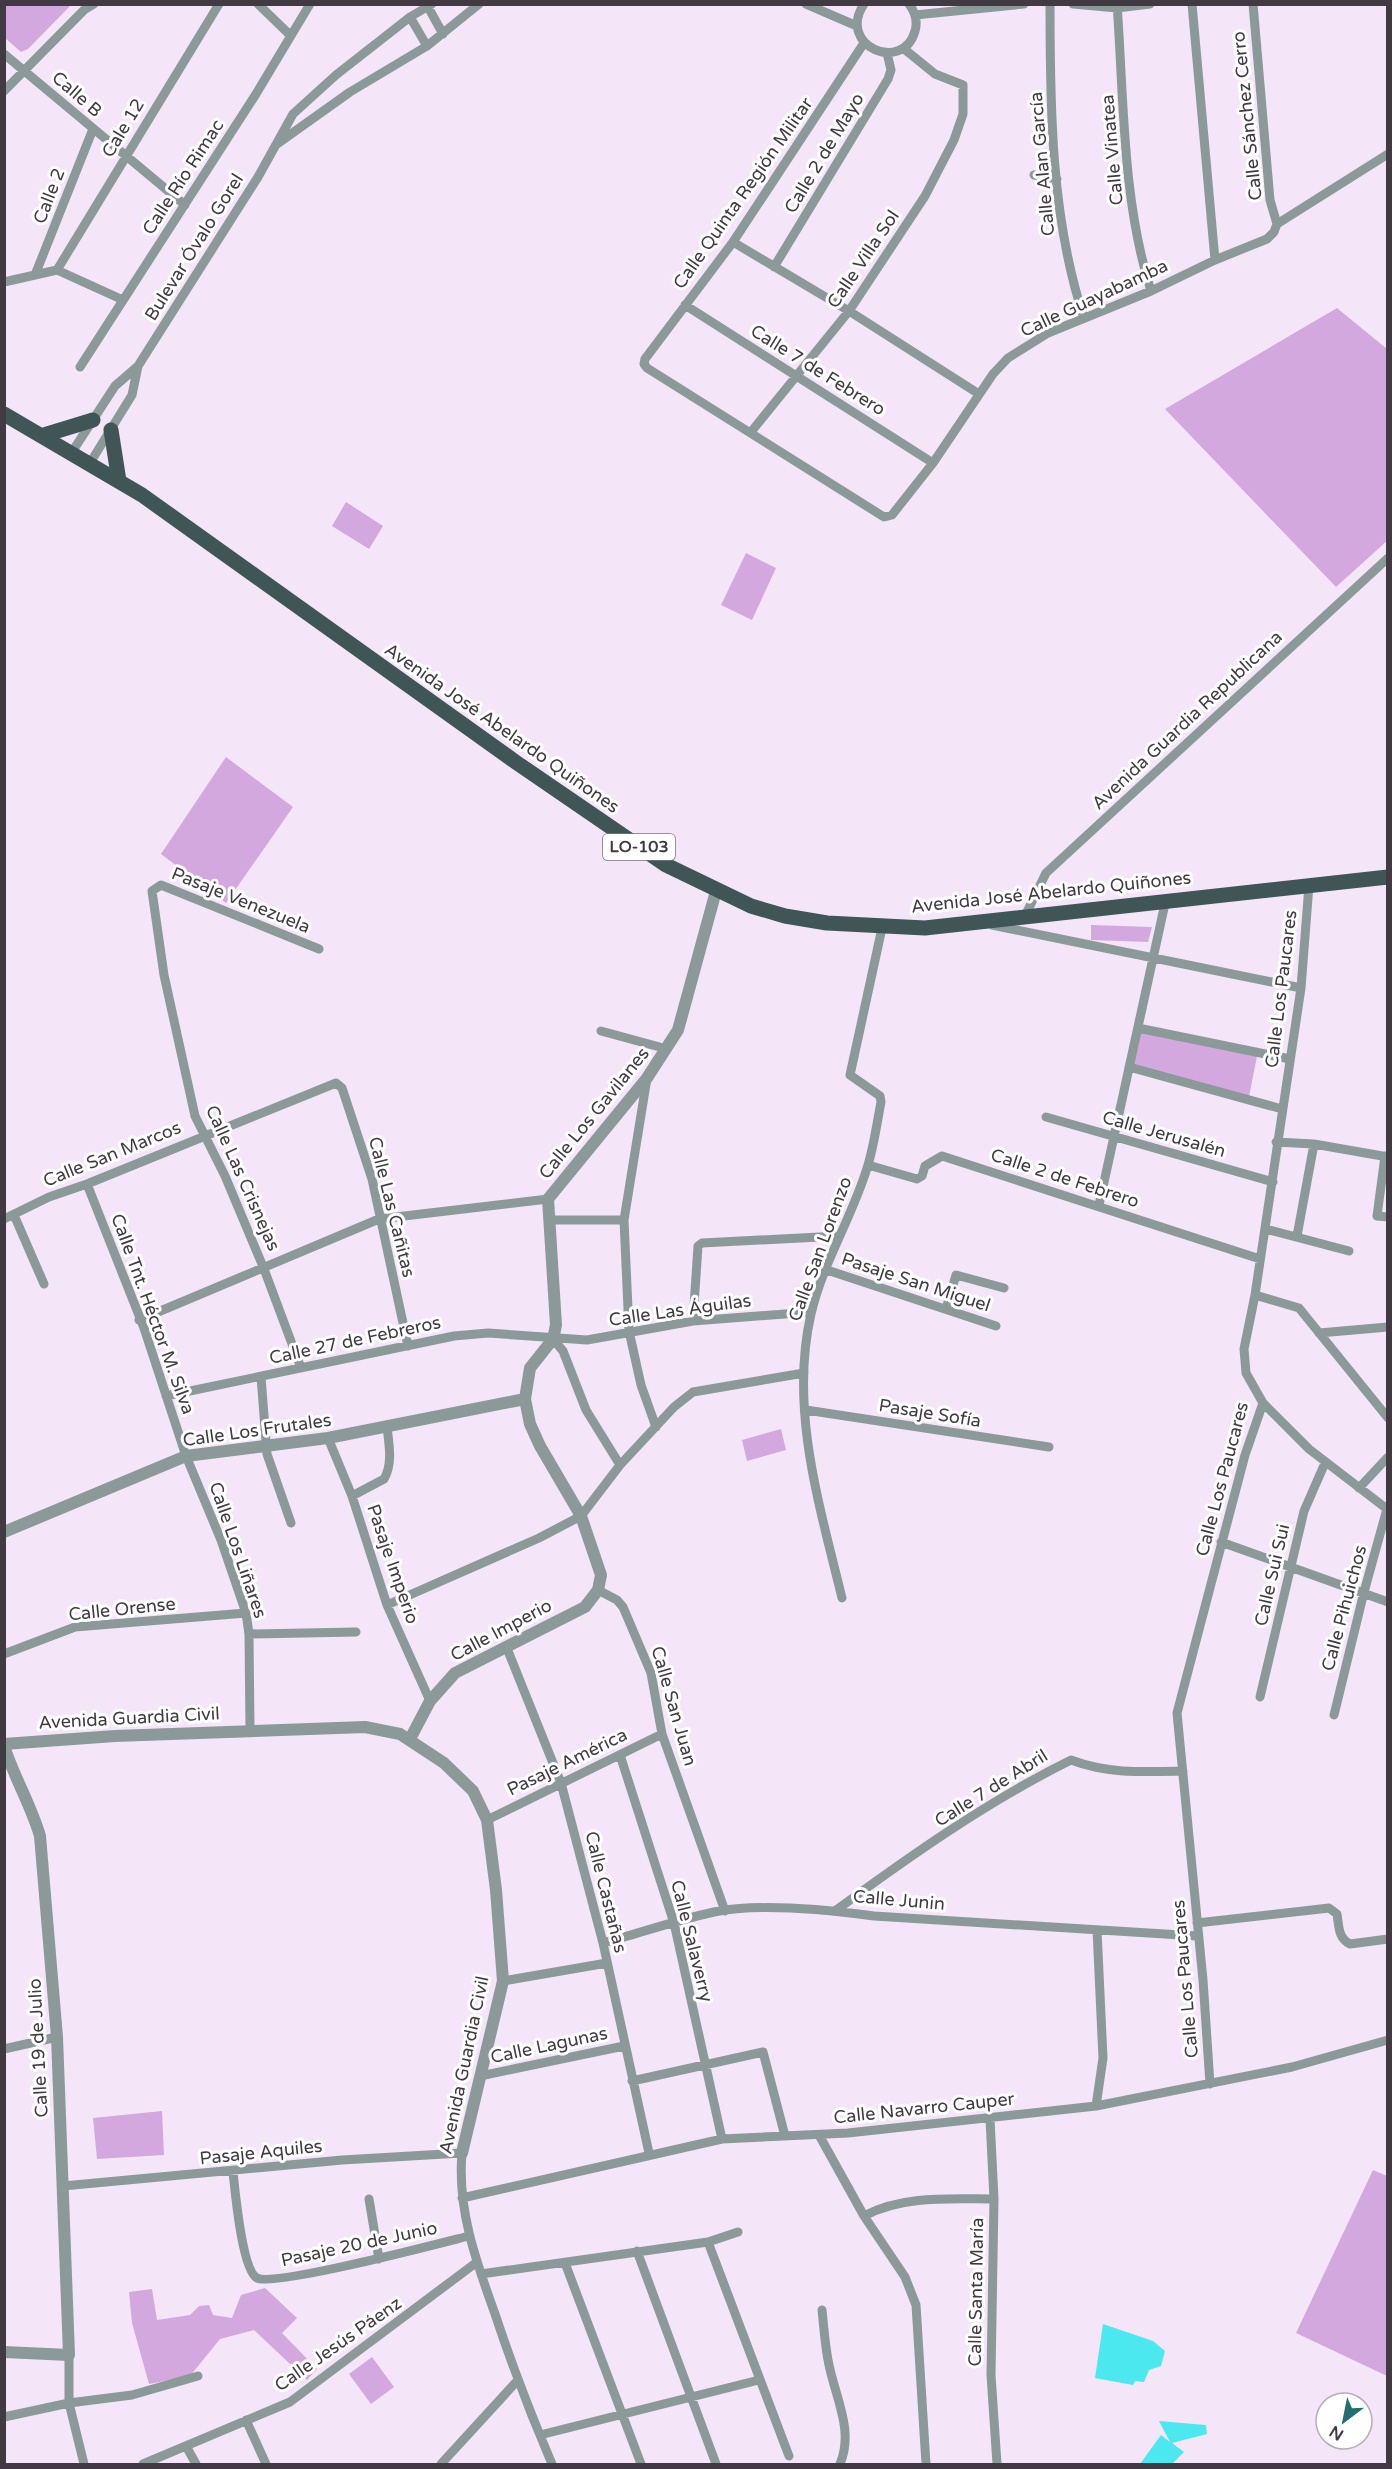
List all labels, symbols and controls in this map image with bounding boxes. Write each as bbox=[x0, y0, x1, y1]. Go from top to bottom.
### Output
street label: Calle Sánchez Cerro bbox=[1227, 30, 1267, 202]
street label: Calle B bbox=[48, 66, 106, 122]
street label: Calle 2 de Mayo bbox=[779, 89, 869, 217]
street label: Calle Alan García bbox=[1025, 91, 1059, 237]
street label: Calle Quinta Región Militar bbox=[668, 93, 818, 293]
street label: Calle Vinatea bbox=[1096, 94, 1128, 206]
street label: Cale 12 bbox=[97, 95, 149, 161]
street label: Calle Río Rimac bbox=[138, 115, 228, 239]
street label: Calle 2 bbox=[28, 165, 70, 227]
street label: Bulevar Óvalo Gorel bbox=[140, 169, 248, 325]
street label: Calle Villa Sol bbox=[822, 206, 904, 312]
street label: Calle Guayabamba bbox=[1017, 254, 1171, 342]
street label: Calle 7 de Febrero bbox=[747, 320, 890, 420]
street label: Avenida Guardia Republicana bbox=[1087, 626, 1287, 814]
street label: Avenida José Abelardo Quiñones bbox=[380, 638, 624, 818]
road number: LO-103 bbox=[603, 834, 675, 860]
street label: Pasaje Venezuela bbox=[168, 862, 314, 938]
street label: Avenida José Abelardo Quiñones bbox=[910, 866, 1192, 918]
street label: Calle Los Paucares bbox=[1260, 909, 1302, 1069]
street label: Calle Los Gavilanes bbox=[534, 1043, 654, 1183]
street label: Calle Las Crisnejas bbox=[201, 1102, 285, 1254]
street label: Calle Jerusalén bbox=[1100, 1106, 1228, 1162]
street label: Calle San Marcos bbox=[40, 1116, 184, 1192]
street label: Calle Las Cañitas bbox=[364, 1134, 420, 1280]
street label: Calle 2 de Febrero bbox=[988, 1144, 1142, 1212]
street label: Calle San Lorenzo bbox=[784, 1174, 856, 1324]
street label: Calle Tnt. Héctor M. Silva bbox=[106, 1211, 200, 1417]
street label: Pasaje San Miguel bbox=[839, 1248, 993, 1316]
street label: Calle Las Águilas bbox=[607, 1289, 753, 1331]
street label: Calle 27 de Febreros bbox=[267, 1311, 443, 1369]
street label: Pasaje Sofía bbox=[877, 1394, 983, 1432]
street label: Calle Los Paucares bbox=[1191, 1399, 1253, 1559]
street label: Calle Los Frutales bbox=[181, 1409, 333, 1451]
street label: Calle Los Liñares bbox=[204, 1479, 272, 1621]
street label: Pasaje Imperio bbox=[362, 1501, 424, 1627]
street label: Calle Sui Sui bbox=[1250, 1522, 1294, 1628]
street label: Calle Pihuichos bbox=[1317, 1543, 1371, 1673]
street label: Calle Orense bbox=[67, 1592, 177, 1626]
street label: Calle Imperio bbox=[446, 1594, 556, 1666]
street label: Calle San Juan bbox=[646, 1643, 702, 1769]
street label: Avenida Guardia Civil bbox=[38, 1702, 220, 1734]
street label: Pasaje América bbox=[503, 1723, 631, 1801]
street label: Calle 7 de Abril bbox=[930, 1744, 1052, 1832]
street label: Calle Castañas bbox=[580, 1829, 632, 1955]
street label: Calle Salaverry bbox=[666, 1878, 718, 2005]
street label: Calle Junin bbox=[852, 1885, 946, 1915]
street label: Calle Los Paucares bbox=[1167, 1899, 1203, 2059]
street label: Avenida Guardia Civil bbox=[434, 1974, 494, 2156]
street label: Calle 19 de Julio bbox=[23, 1978, 53, 2118]
street label: Calle Lagunas bbox=[489, 2022, 609, 2068]
street label: Calle Navarro Cauper bbox=[833, 2088, 1016, 2128]
street label: Pasaje Aquiles bbox=[199, 2135, 323, 2169]
street label: Pasaje 20 de Junio bbox=[279, 2217, 439, 2271]
street label: Calle Santa María bbox=[964, 2217, 988, 2367]
street label: Calle Jesús Páenz bbox=[270, 2292, 406, 2396]
north arrow bbox=[1314, 2391, 1374, 2451]
text: N bbox=[1326, 2421, 1347, 2445]

